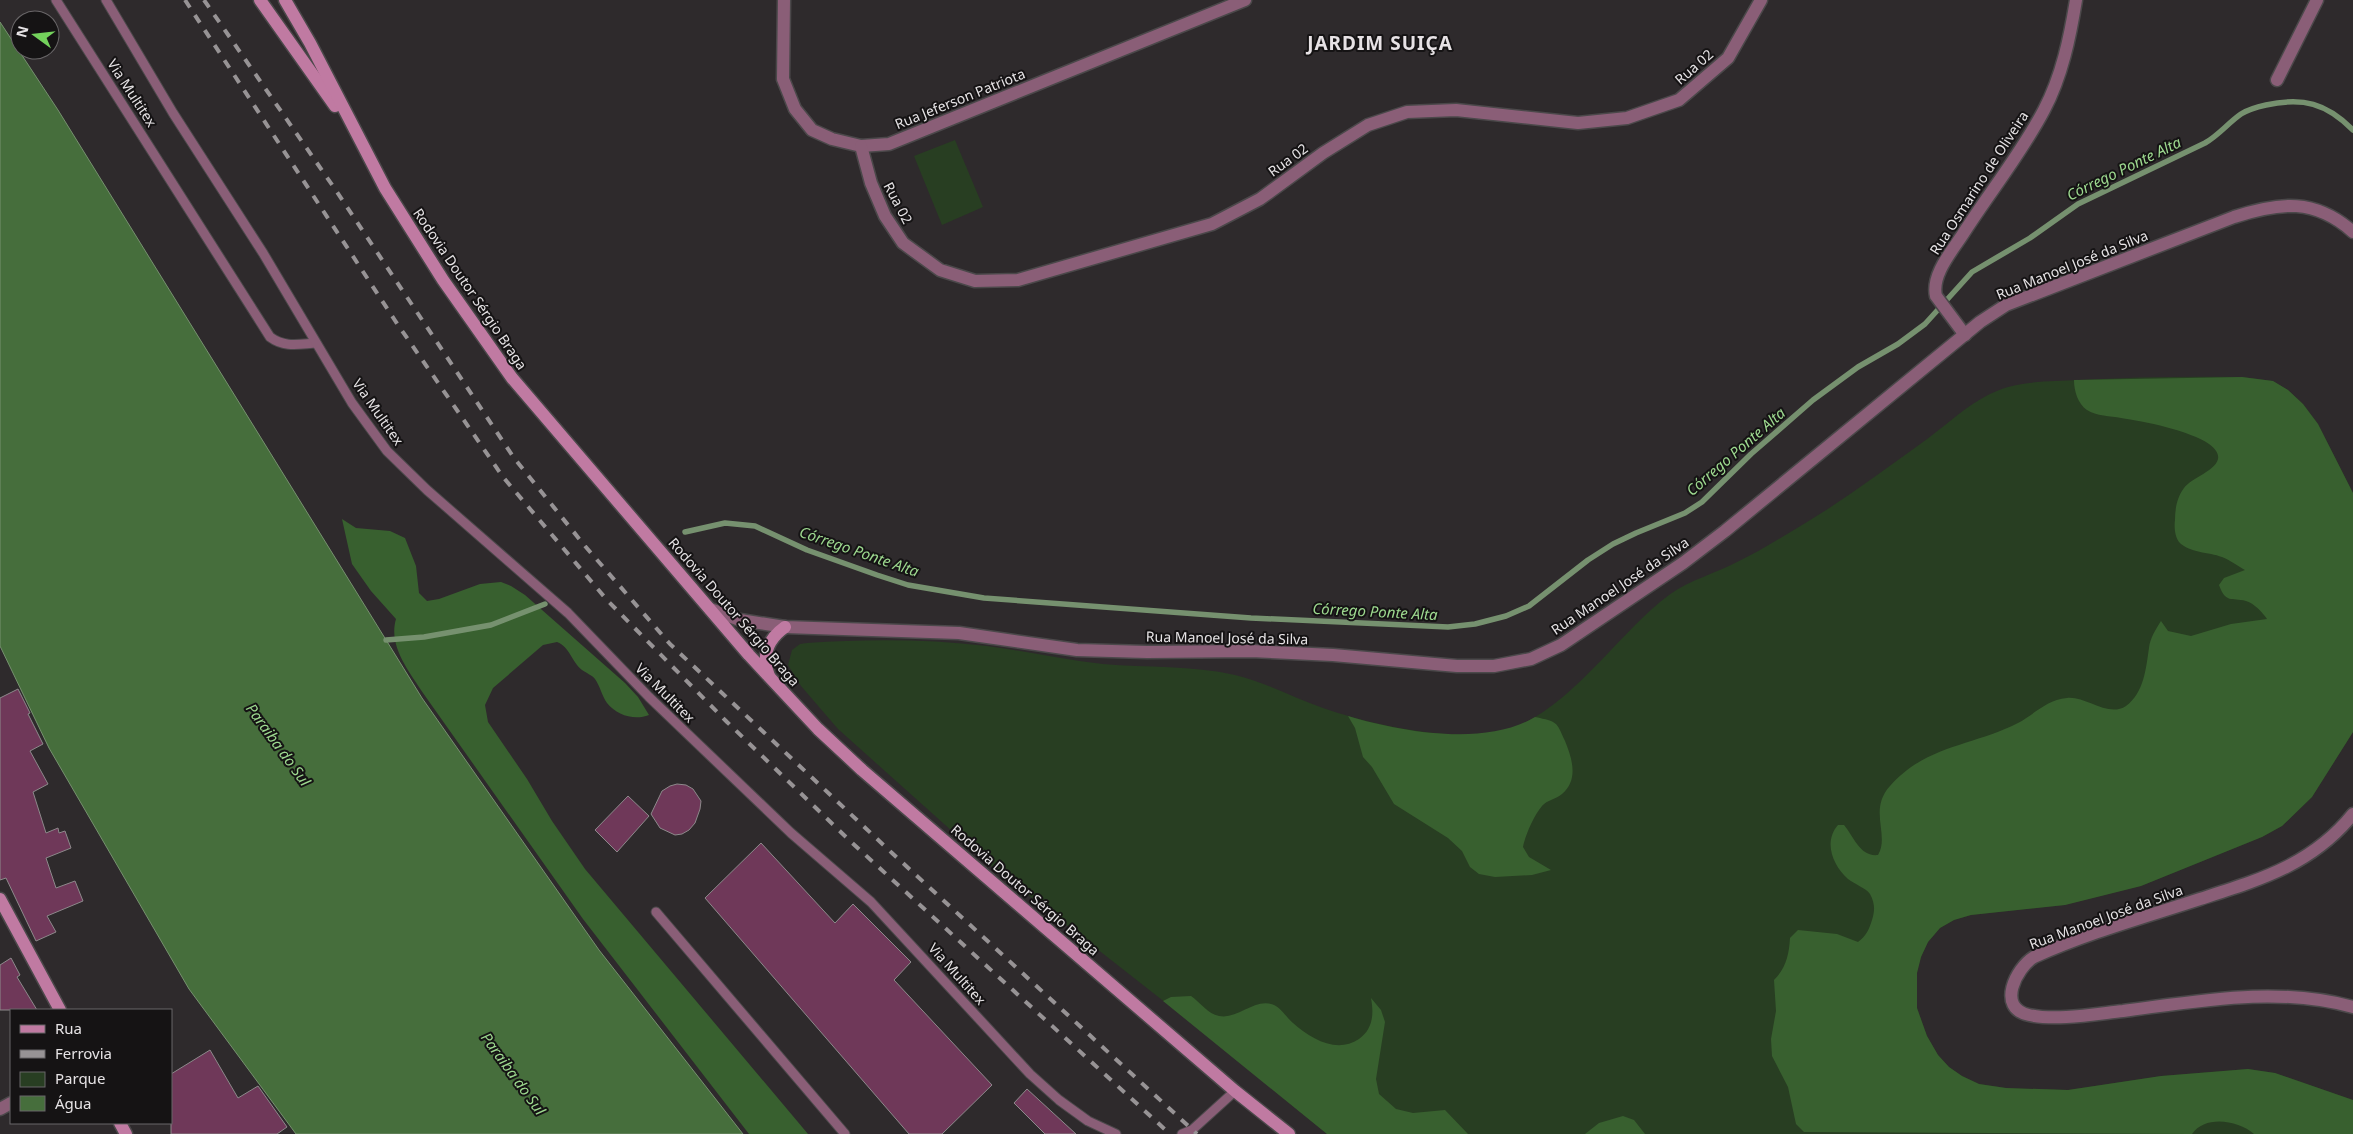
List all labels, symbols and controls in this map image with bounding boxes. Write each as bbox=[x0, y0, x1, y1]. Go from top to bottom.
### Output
north arrow bbox=[10, 10, 60, 60]
text: N bbox=[11, 24, 33, 39]
district label: JARDIM SUIÇA bbox=[1305, 30, 1453, 56]
street label: Rua 02 bbox=[1671, 45, 1717, 89]
street label: Via Multitex bbox=[103, 55, 162, 131]
street label: Rua Jeferson Patriota bbox=[892, 64, 1028, 133]
street label: Rua Osmarino de Oliveira bbox=[1925, 107, 2032, 258]
water label: Córrego Ponte Alta bbox=[2063, 131, 2185, 205]
street label: Rua 02 bbox=[1264, 139, 1311, 180]
street label: Rua 02 bbox=[880, 178, 917, 227]
street label: Rodovia Doutor Sérgio Braga bbox=[409, 204, 532, 373]
street label: Rua Manoel José da Silva bbox=[1993, 225, 2151, 304]
street label: Via Multitex bbox=[348, 375, 409, 449]
water label: Córrego Ponte Alta bbox=[1682, 402, 1790, 500]
water label: Córrego Ponte Alta bbox=[797, 521, 922, 581]
street label: Rua Manoel José da Silva bbox=[1547, 532, 1692, 639]
street label: Rodovia Doutor Sérgio Braga bbox=[665, 533, 804, 690]
water label: Córrego Ponte Alta bbox=[1312, 598, 1439, 624]
street label: Rua Manoel José da Silva bbox=[1146, 627, 1308, 648]
street label: Via Multitex bbox=[631, 659, 700, 727]
water label: Paraiba do Sul bbox=[242, 699, 316, 791]
street label: Rodovia Doutor Sérgio Braga bbox=[947, 820, 1104, 959]
street label: Rua Manoel José da Silva bbox=[2026, 880, 2185, 953]
street label: Via Multitex bbox=[924, 939, 991, 1009]
legend bbox=[10, 1009, 172, 1124]
text: Rua bbox=[55, 1018, 82, 1038]
water label: Paraiba do Sul bbox=[477, 1028, 551, 1120]
text: Ferrovia bbox=[55, 1043, 112, 1063]
text: Parque bbox=[55, 1068, 105, 1088]
text: Água bbox=[55, 1093, 92, 1113]

